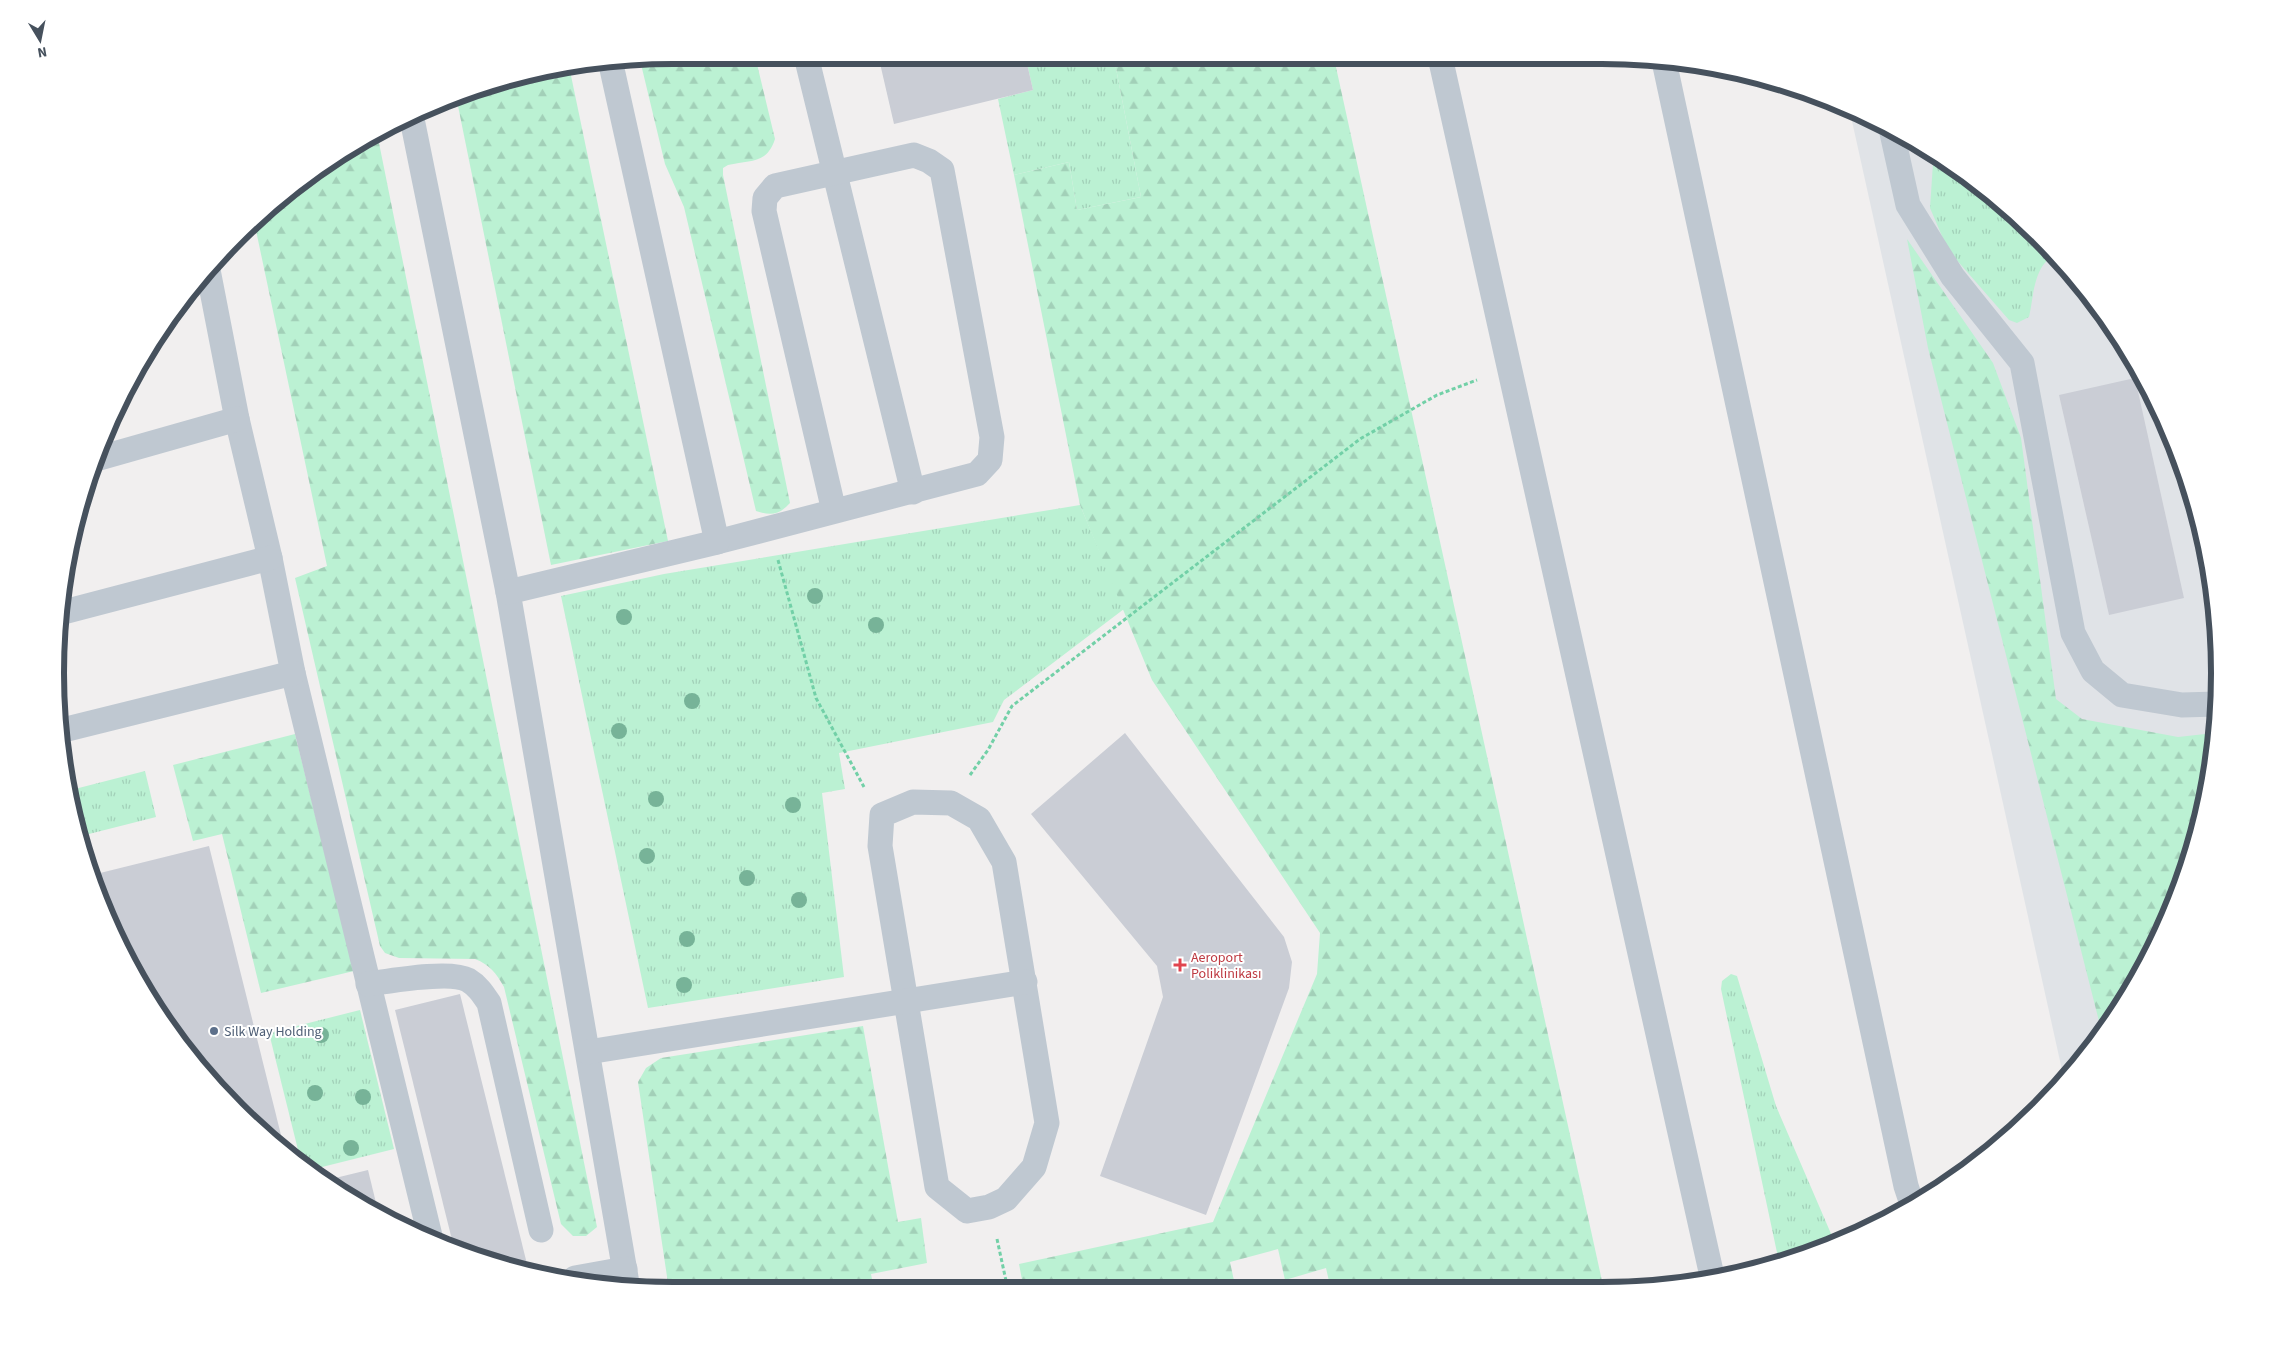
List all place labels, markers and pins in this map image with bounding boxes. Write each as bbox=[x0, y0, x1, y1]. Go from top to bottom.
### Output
place label: Aeroport Poliklinikası bbox=[1191, 948, 1261, 984]
marker: Aeroport Poliklinikası bbox=[1173, 958, 1187, 972]
place label: Silk Way Holding bbox=[224, 1022, 322, 1042]
marker: Silk Way Holding bbox=[208, 1025, 220, 1037]

